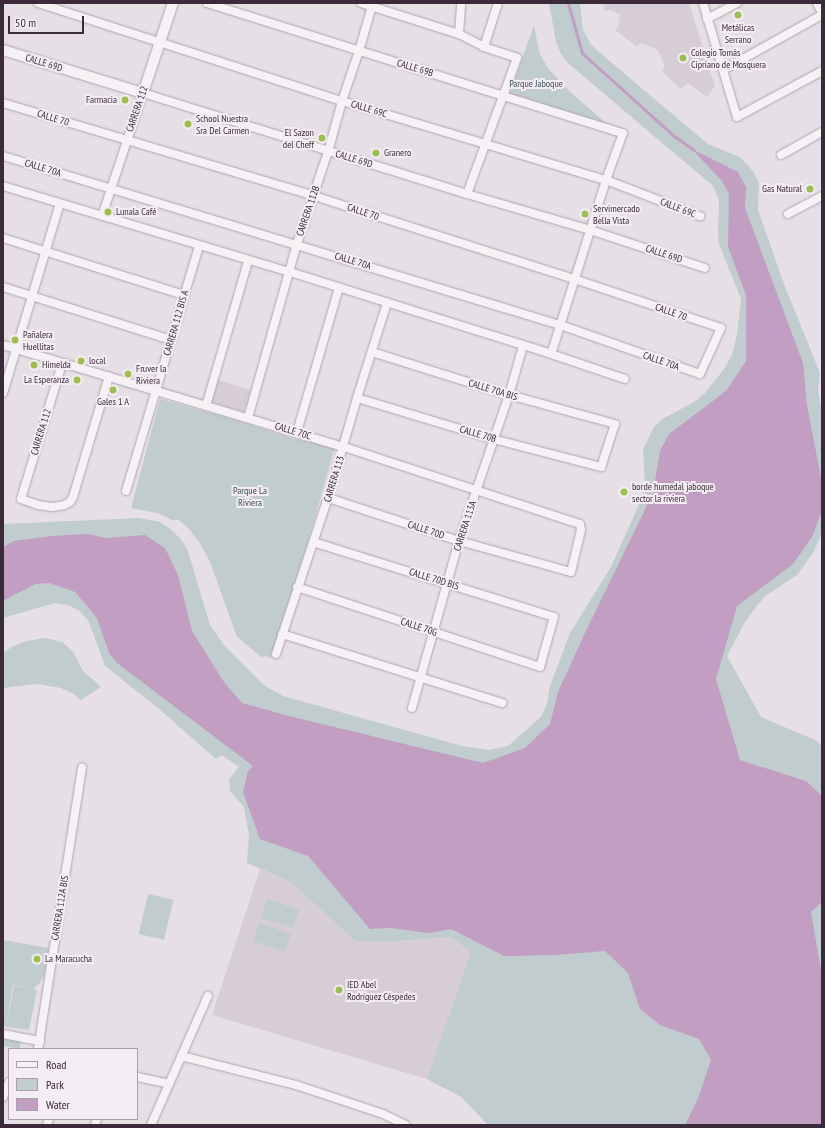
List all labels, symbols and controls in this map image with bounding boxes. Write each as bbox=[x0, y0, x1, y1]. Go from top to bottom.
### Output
scale bar bbox=[10, 8, 86, 34]
marker: Metálicas Serrano bbox=[733, 10, 743, 20]
text: 50 m bbox=[15, 15, 36, 30]
place label: Metálicas Serrano bbox=[722, 21, 754, 44]
place label: Colegio Tomás Cipriano de Mosquera bbox=[691, 46, 766, 70]
street label: CALLE 69D bbox=[24, 52, 64, 74]
marker: Colegio Tomás Cipriano de Mosquera bbox=[678, 53, 688, 63]
street label: CALLE 69B bbox=[395, 57, 435, 79]
park label: Parque Jaboque bbox=[509, 78, 563, 90]
street label: CARRERA 112 bbox=[124, 84, 150, 134]
place label: Farmacia bbox=[86, 94, 117, 106]
marker: Farmacia bbox=[120, 95, 130, 105]
street label: CALLE 69C bbox=[349, 98, 389, 120]
street label: CALLE 70 bbox=[36, 107, 70, 129]
place label: School Nuestra Sra Del Carmen bbox=[196, 112, 249, 136]
marker: School Nuestra Sra Del Carmen bbox=[183, 119, 193, 129]
place label: El Sazon del Cheff bbox=[283, 126, 314, 150]
marker: El Sazon del Cheff bbox=[317, 133, 327, 143]
place label: Granero bbox=[384, 147, 411, 159]
street label: CALLE 69D bbox=[334, 148, 374, 170]
marker: Granero bbox=[371, 148, 381, 158]
street label: CALLE 70A bbox=[23, 157, 63, 179]
place label: Gas Natural bbox=[762, 183, 802, 195]
street label: CARRERA 112B bbox=[294, 184, 322, 238]
marker: Gas Natural bbox=[805, 184, 815, 194]
street label: CALLE 69C bbox=[658, 196, 698, 220]
street label: CALLE 70 bbox=[346, 201, 380, 223]
place label: Servimercado Bella Vista bbox=[593, 202, 640, 226]
place label: Lunala Café bbox=[116, 206, 156, 218]
marker: Lunala Café bbox=[103, 207, 113, 217]
marker: Servimercado Bella Vista bbox=[580, 209, 590, 219]
street label: CALLE 69D bbox=[644, 242, 684, 266]
street label: CALLE 70A bbox=[333, 250, 373, 272]
street label: CARRERA 112 BIS A bbox=[161, 289, 191, 357]
street label: CALLE 70 bbox=[654, 301, 688, 323]
place label: Pañalera Huellitas bbox=[23, 328, 54, 352]
marker: Pañalera Huellitas bbox=[10, 335, 20, 345]
street label: CALLE 70A bbox=[641, 349, 681, 373]
place label: local bbox=[89, 355, 106, 367]
marker: local bbox=[76, 356, 86, 366]
place label: Himelda bbox=[42, 359, 71, 371]
marker: Himelda bbox=[29, 360, 39, 370]
place label: Fruver la Riviera bbox=[136, 362, 166, 386]
marker: Fruver la Riviera bbox=[123, 369, 133, 379]
place label: La Esperanza bbox=[24, 374, 69, 386]
marker: La Esperanza bbox=[72, 375, 82, 385]
street label: CALLE 70A BIS bbox=[467, 377, 519, 403]
marker: Gales 1 A bbox=[108, 385, 118, 395]
place label: Gales 1 A bbox=[97, 396, 129, 408]
street label: CARRERA 112 bbox=[28, 407, 54, 457]
street label: CALLE 70C bbox=[273, 420, 313, 442]
street label: CALLE 70B bbox=[458, 423, 498, 445]
street label: CARRERA 113 bbox=[321, 454, 347, 504]
place label: borde humedal jaboque sector la riviera bbox=[632, 480, 714, 504]
park label: Parque La Riviera bbox=[233, 484, 267, 508]
marker: borde humedal jaboque sector la riviera bbox=[619, 487, 629, 497]
street label: CARRERA 113A bbox=[451, 499, 479, 553]
street label: CALLE 70D bbox=[406, 518, 446, 542]
street label: CALLE 70D BIS bbox=[408, 566, 460, 592]
street label: CALLE 70G bbox=[399, 615, 439, 639]
street label: CARRERA 112A BIS bbox=[49, 874, 71, 942]
place label: La Maracucha bbox=[45, 953, 92, 965]
marker: La Maracucha bbox=[32, 954, 42, 964]
place label: IED Abel Rodríguez Céspedes bbox=[347, 978, 416, 1002]
marker: IED Abel Rodríguez Céspedes bbox=[334, 985, 344, 995]
legend bbox=[8, 1048, 138, 1120]
text: Road bbox=[46, 1057, 66, 1072]
text: Park bbox=[46, 1077, 64, 1092]
text: Water bbox=[46, 1097, 70, 1112]

